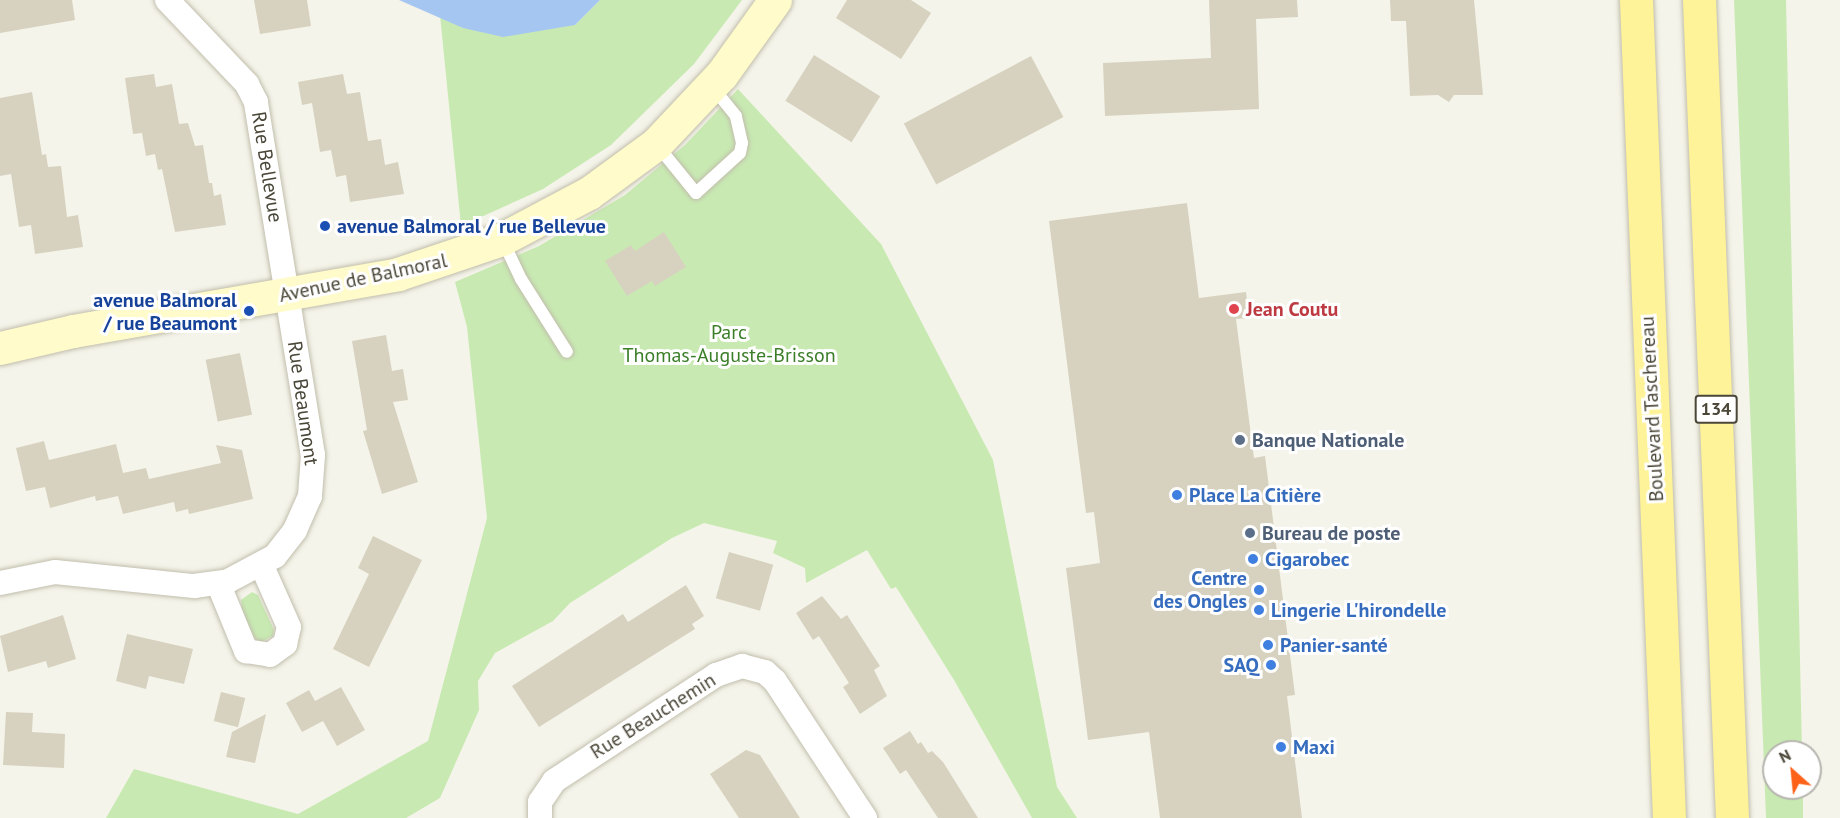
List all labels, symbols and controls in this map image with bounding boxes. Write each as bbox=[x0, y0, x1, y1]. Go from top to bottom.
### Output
street label: Rue Bellevue bbox=[246, 110, 288, 224]
place label: avenue Balmoral / rue Bellevue bbox=[337, 214, 606, 238]
marker: avenue Balmoral / rue Bellevue bbox=[318, 219, 332, 233]
street label: Avenue de Balmoral bbox=[277, 248, 449, 308]
place label: avenue Balmoral / rue Beaumont bbox=[93, 288, 237, 335]
place label: Jean Coutu bbox=[1246, 297, 1338, 321]
marker: Jean Coutu bbox=[1227, 302, 1241, 316]
marker: avenue Balmoral / rue Beaumont bbox=[242, 304, 256, 318]
street label: Boulevard Taschereau bbox=[1635, 315, 1669, 503]
park label: Parc Thomas-Auguste-Brisson bbox=[622, 321, 836, 368]
street label: Rue Beaumont bbox=[282, 339, 324, 467]
road number: 134 bbox=[1694, 394, 1738, 424]
place label: Banque Nationale bbox=[1252, 428, 1404, 452]
marker: Banque Nationale bbox=[1233, 433, 1247, 447]
place label: Place La Citière bbox=[1189, 483, 1321, 507]
marker: Place La Citière bbox=[1170, 488, 1184, 502]
place label: Bureau de poste bbox=[1262, 521, 1401, 545]
marker: Bureau de poste bbox=[1243, 526, 1257, 540]
place label: Cigarobec bbox=[1265, 547, 1349, 571]
marker: Cigarobec bbox=[1246, 552, 1260, 566]
place label: Centre des Ongles bbox=[1153, 566, 1247, 613]
marker: Centre des Ongles bbox=[1252, 583, 1266, 597]
place label: Lingerie L'hirondelle bbox=[1271, 598, 1446, 622]
marker: Lingerie L'hirondelle bbox=[1252, 603, 1266, 617]
place label: Panier-santé bbox=[1280, 633, 1388, 657]
marker: Panier-santé bbox=[1261, 638, 1275, 652]
place label: SAQ bbox=[1224, 653, 1259, 677]
marker: SAQ bbox=[1264, 658, 1278, 672]
street label: Rue Beauchemin bbox=[586, 668, 720, 764]
place label: Maxi bbox=[1293, 735, 1335, 759]
marker: Maxi bbox=[1274, 740, 1288, 754]
north arrow bbox=[1762, 740, 1822, 800]
text: N bbox=[1776, 744, 1794, 767]

